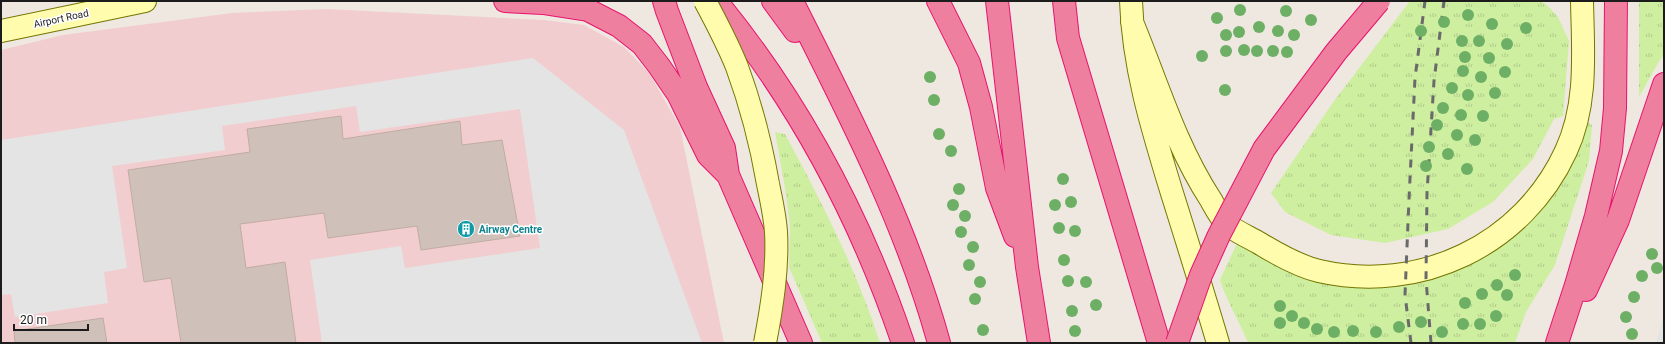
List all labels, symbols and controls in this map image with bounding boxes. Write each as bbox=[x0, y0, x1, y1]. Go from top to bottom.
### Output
street label: Airport Road bbox=[33, 7, 90, 30]
building icon: Airway Centre bbox=[456, 219, 476, 239]
place label: Airway Centre bbox=[479, 224, 543, 235]
scale bar bbox=[14, 306, 88, 332]
text: 20 m bbox=[20, 313, 47, 327]

